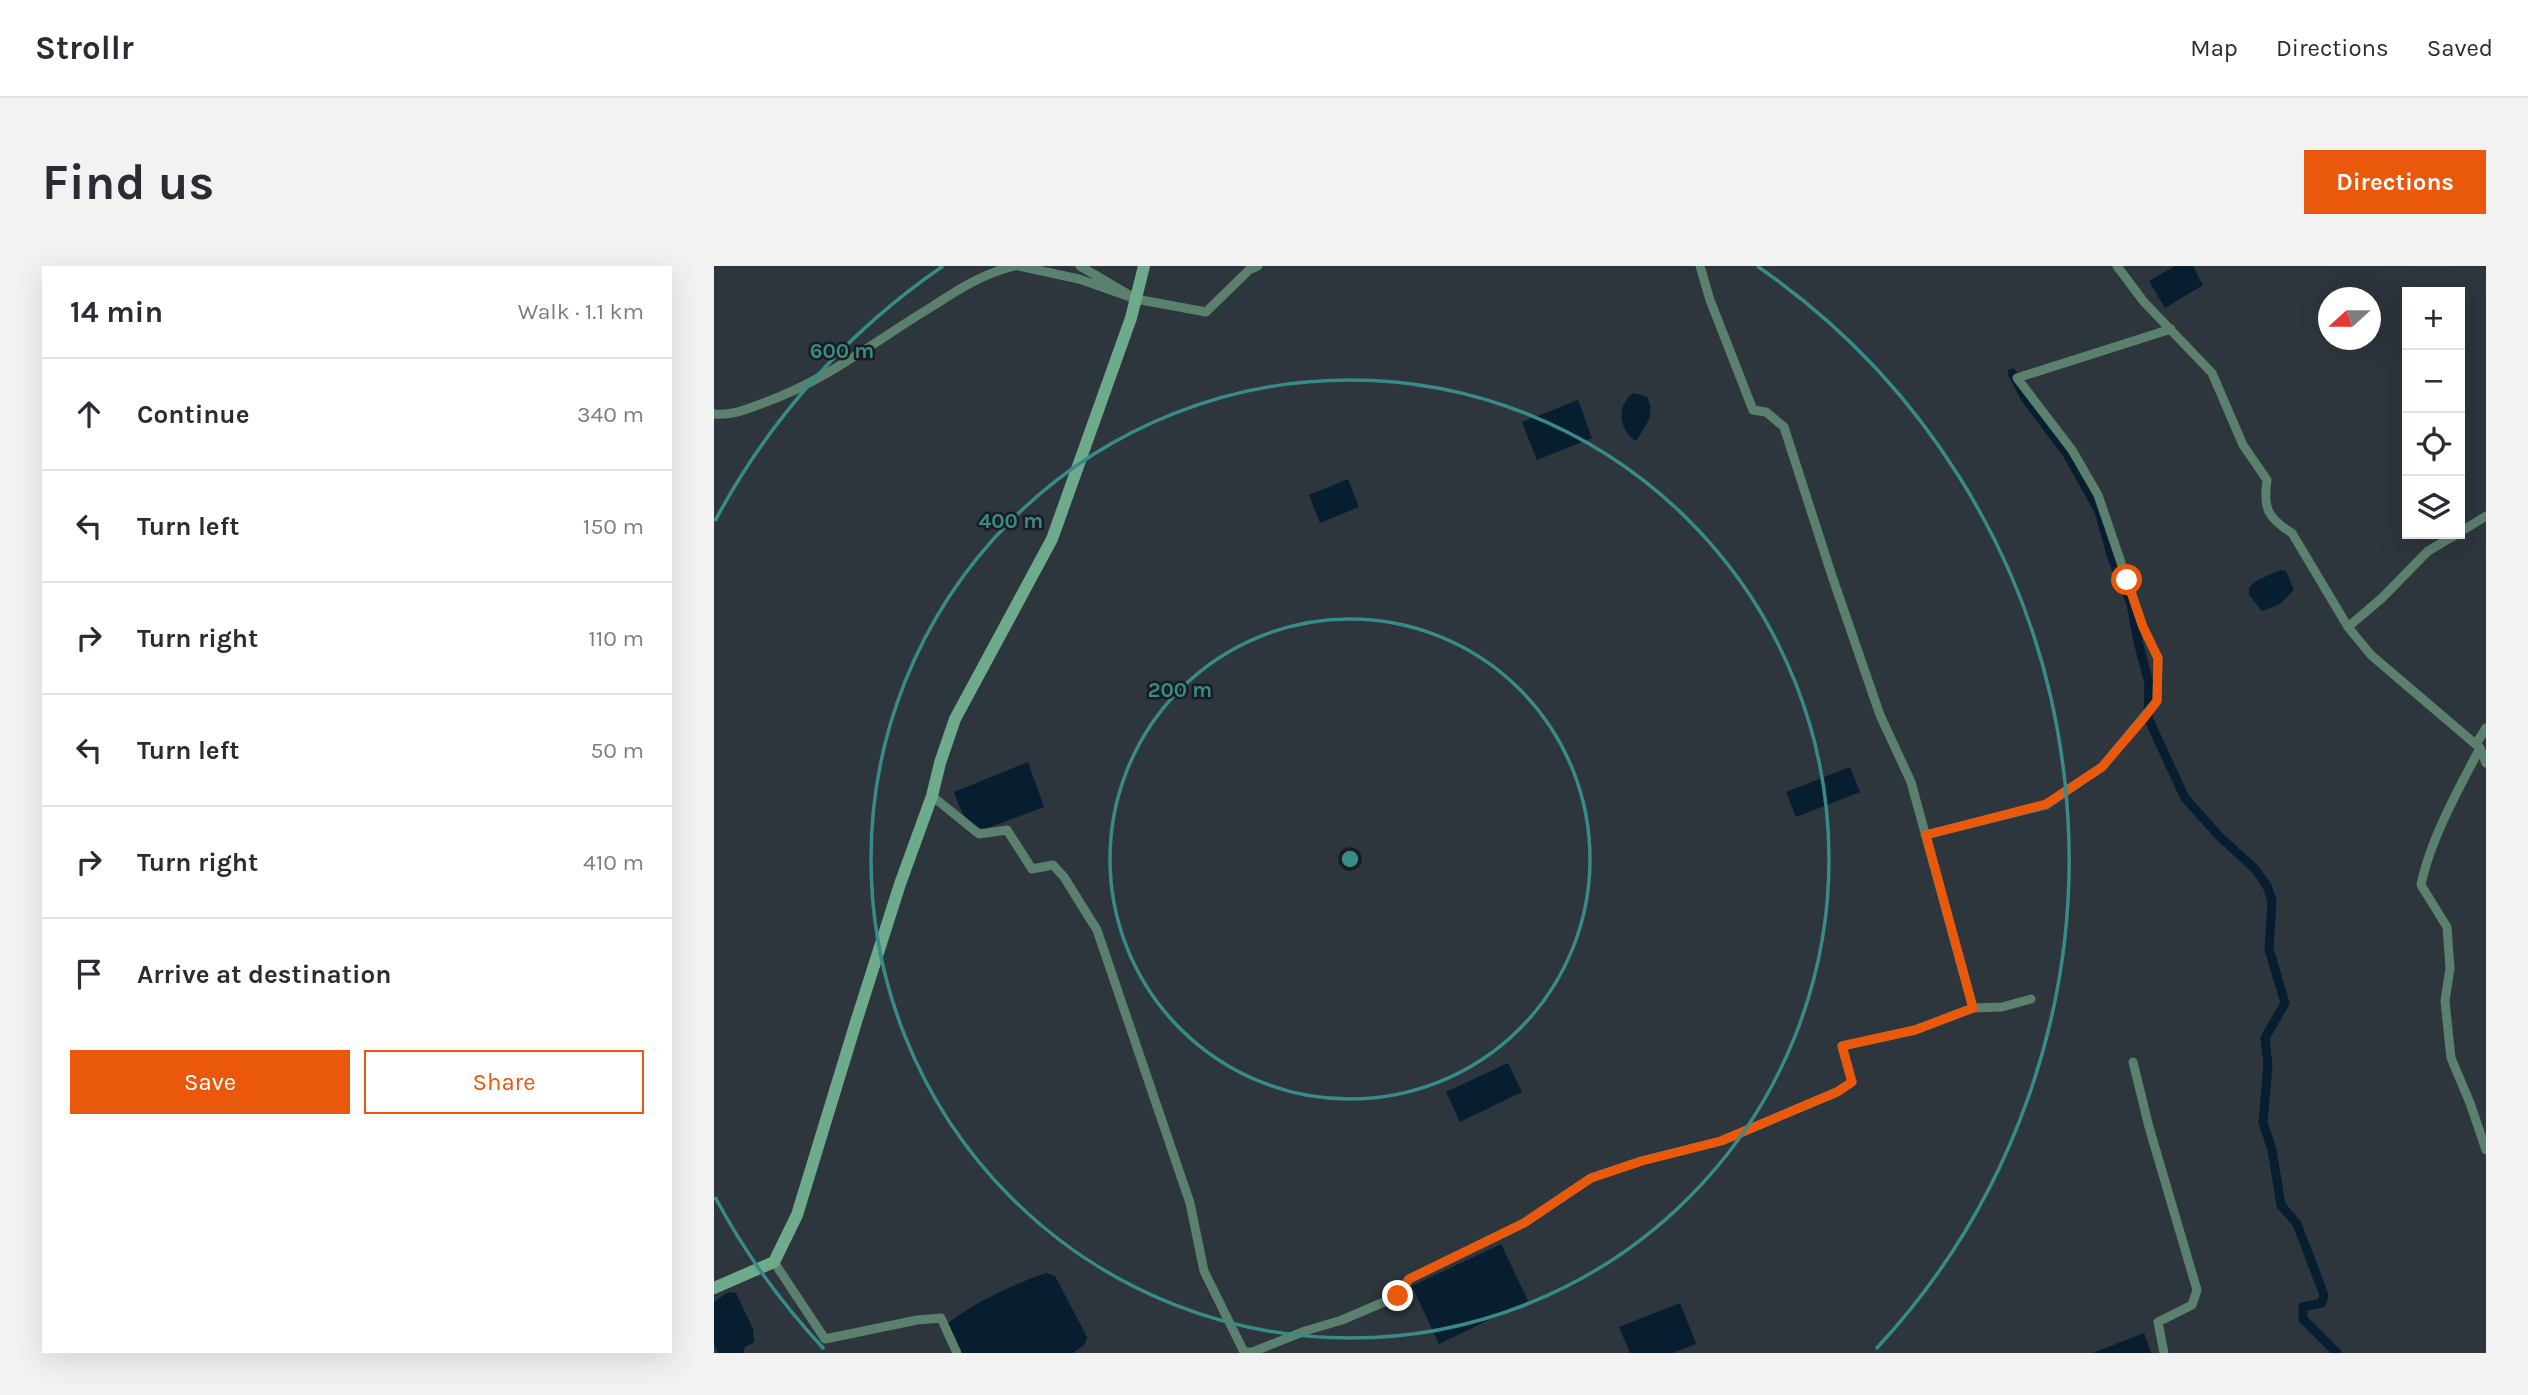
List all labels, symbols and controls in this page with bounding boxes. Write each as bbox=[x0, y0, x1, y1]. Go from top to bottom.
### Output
text: Strollr bbox=[35, 29, 134, 67]
text: Map bbox=[2190, 34, 2238, 62]
text: Directions bbox=[2276, 34, 2389, 62]
text: Saved bbox=[2427, 34, 2493, 62]
button: Directions bbox=[2304, 150, 2486, 214]
text: Find us bbox=[42, 154, 214, 211]
north arrow bbox=[2318, 287, 2381, 350]
map controls bbox=[2402, 287, 2465, 539]
button: + bbox=[2402, 287, 2465, 350]
text: 14 min bbox=[70, 294, 163, 330]
text: Walk · 1.1 km bbox=[518, 298, 644, 325]
text: 600 m bbox=[810, 339, 874, 363]
button: − bbox=[2402, 350, 2465, 413]
icon: ahead bbox=[70, 395, 108, 433]
text: Continue bbox=[137, 399, 249, 430]
text: 340 m bbox=[577, 401, 644, 428]
button: locate bbox=[2402, 413, 2465, 476]
button: layers bbox=[2402, 476, 2465, 539]
icon: left bbox=[70, 507, 108, 545]
text: 400 m bbox=[979, 509, 1043, 533]
text: Turn left bbox=[137, 511, 239, 542]
text: 150 m bbox=[583, 513, 644, 540]
route start bbox=[2111, 564, 2142, 595]
icon: right bbox=[70, 619, 108, 657]
text: Turn right bbox=[137, 623, 258, 654]
text: 110 m bbox=[588, 625, 644, 652]
text: 200 m bbox=[1148, 678, 1212, 702]
icon: left bbox=[70, 731, 108, 769]
text: Turn left bbox=[137, 735, 239, 766]
text: 50 m bbox=[590, 737, 644, 764]
icon: right bbox=[70, 843, 108, 881]
text: Turn right bbox=[137, 847, 258, 878]
centre of rings bbox=[1338, 847, 1362, 871]
text: 410 m bbox=[583, 849, 644, 876]
icon: arrive bbox=[70, 955, 108, 993]
text: Arrive at destination bbox=[137, 959, 391, 990]
button: Save bbox=[70, 1050, 350, 1114]
button: Share bbox=[364, 1050, 644, 1114]
route end bbox=[1382, 1280, 1413, 1311]

